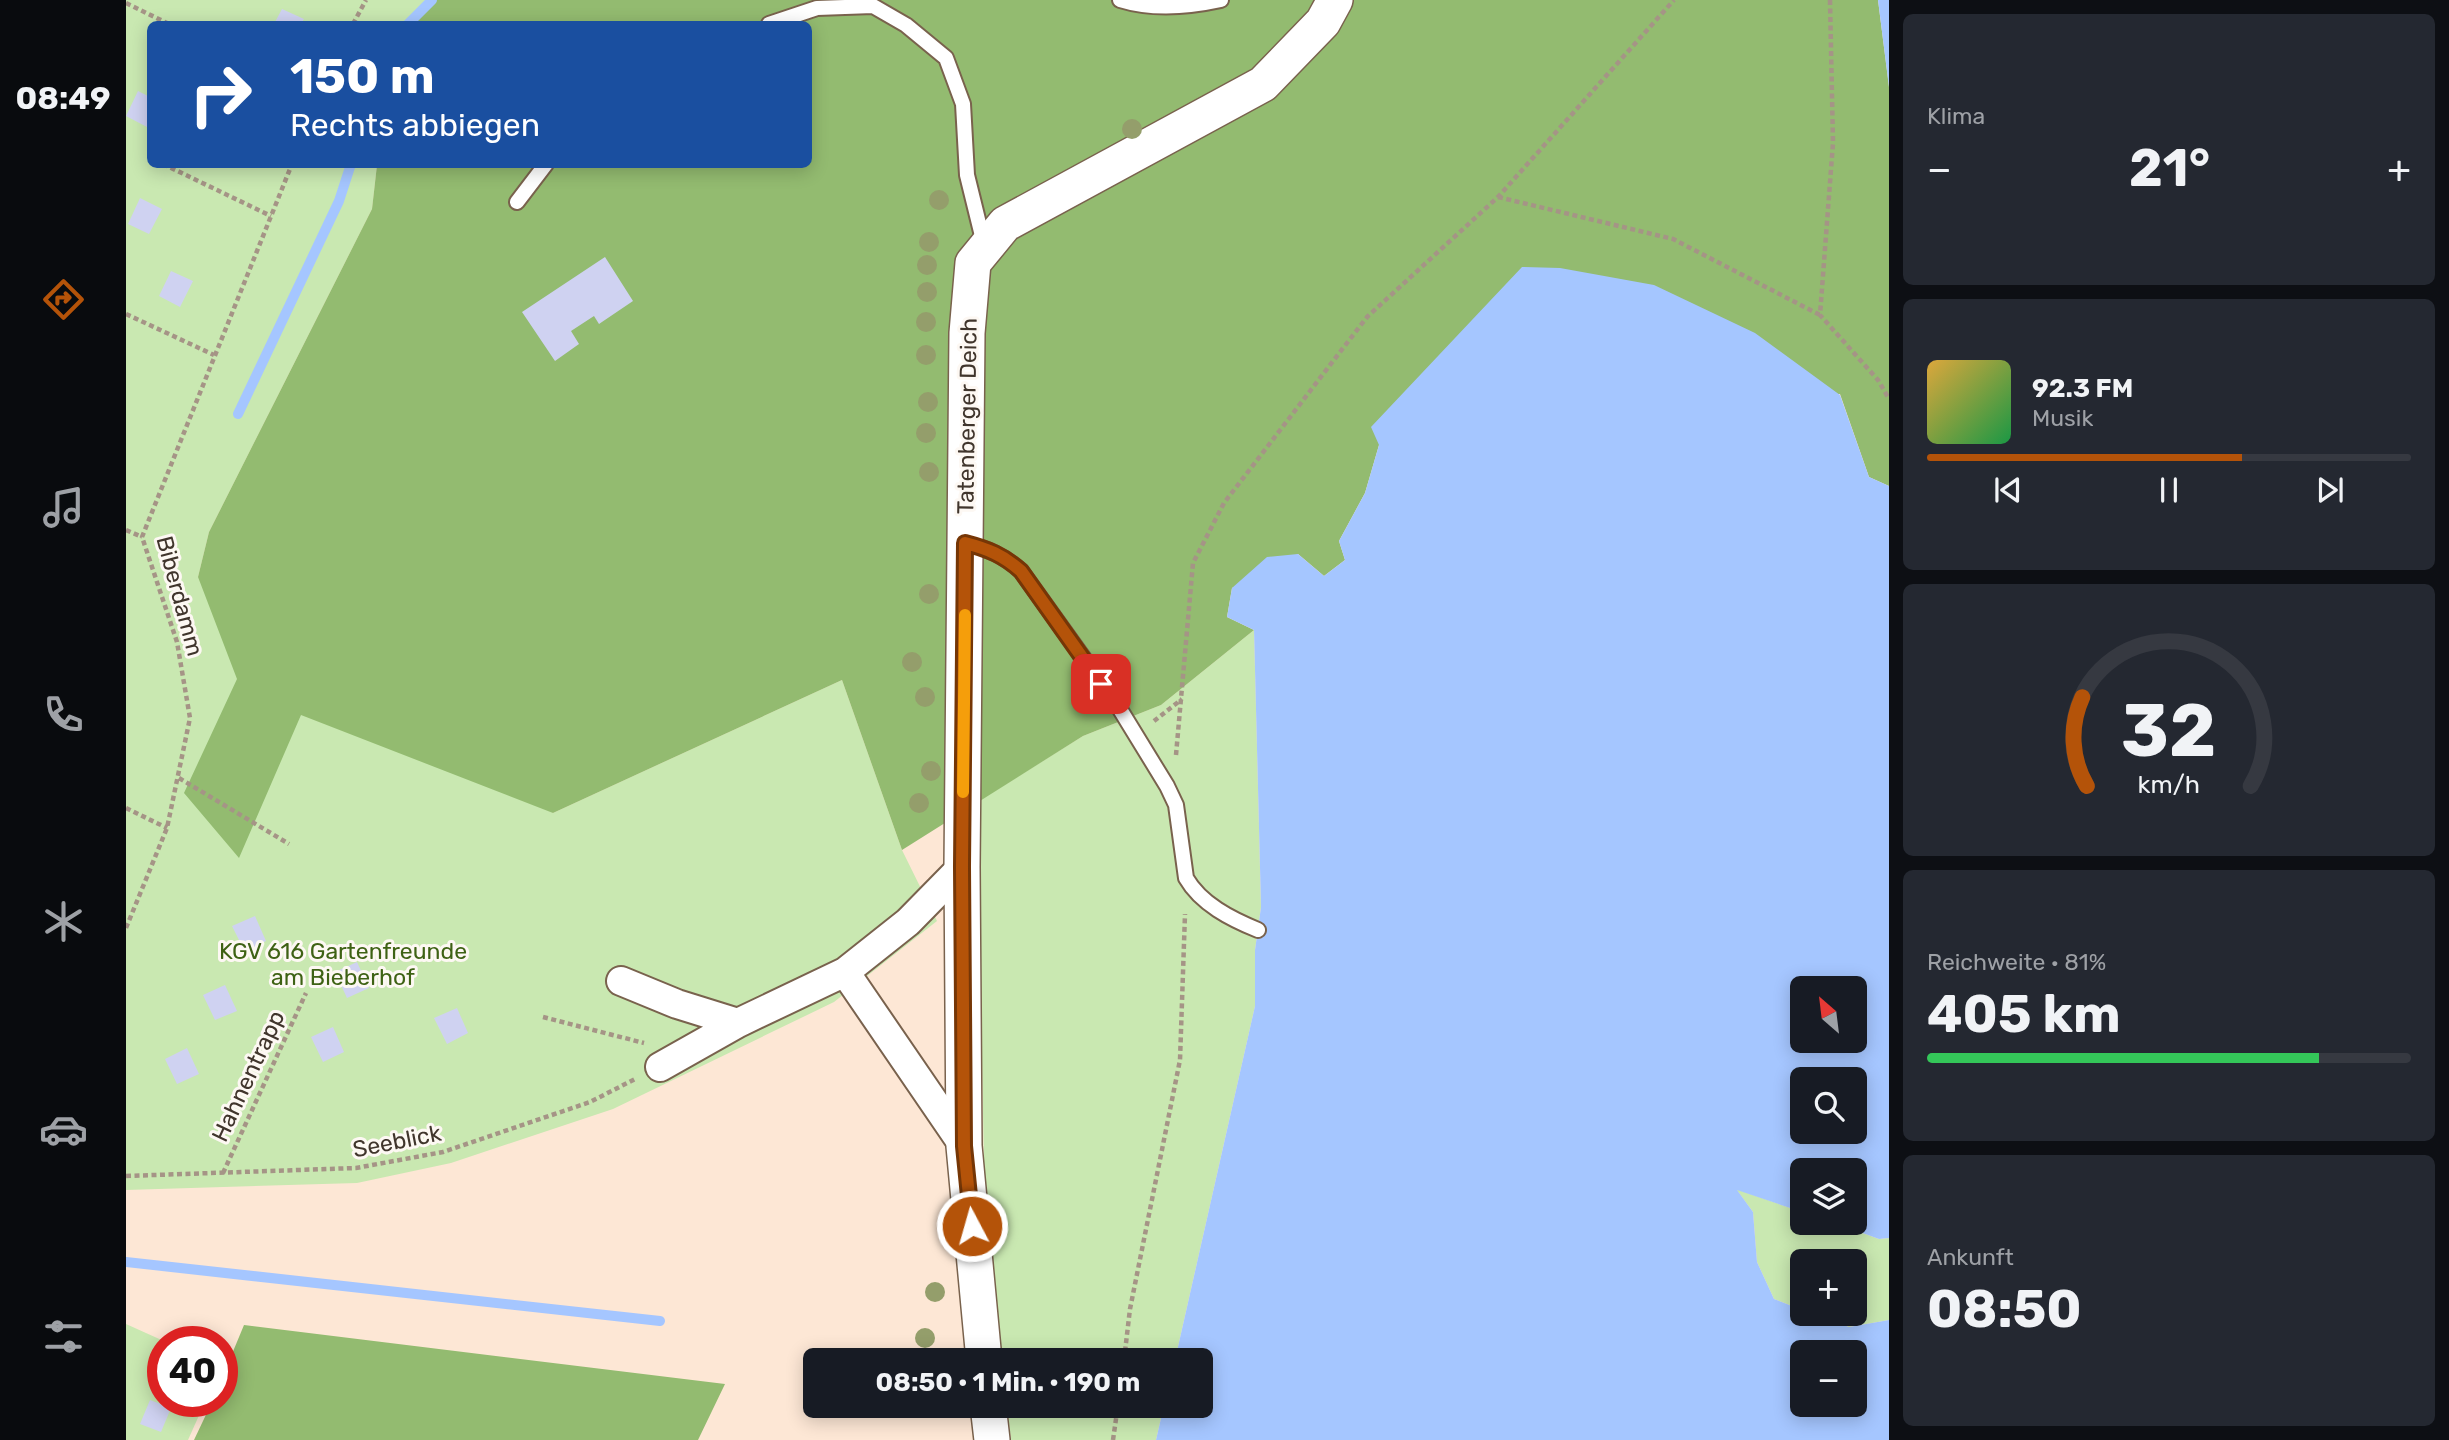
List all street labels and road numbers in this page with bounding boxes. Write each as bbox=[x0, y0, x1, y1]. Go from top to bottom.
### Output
street label: Tatenberger Deich bbox=[951, 318, 983, 514]
street label: Biberdamm bbox=[151, 533, 209, 659]
street label: Hahnentrapp bbox=[205, 1006, 291, 1146]
street label: Seeblick bbox=[350, 1119, 444, 1163]

